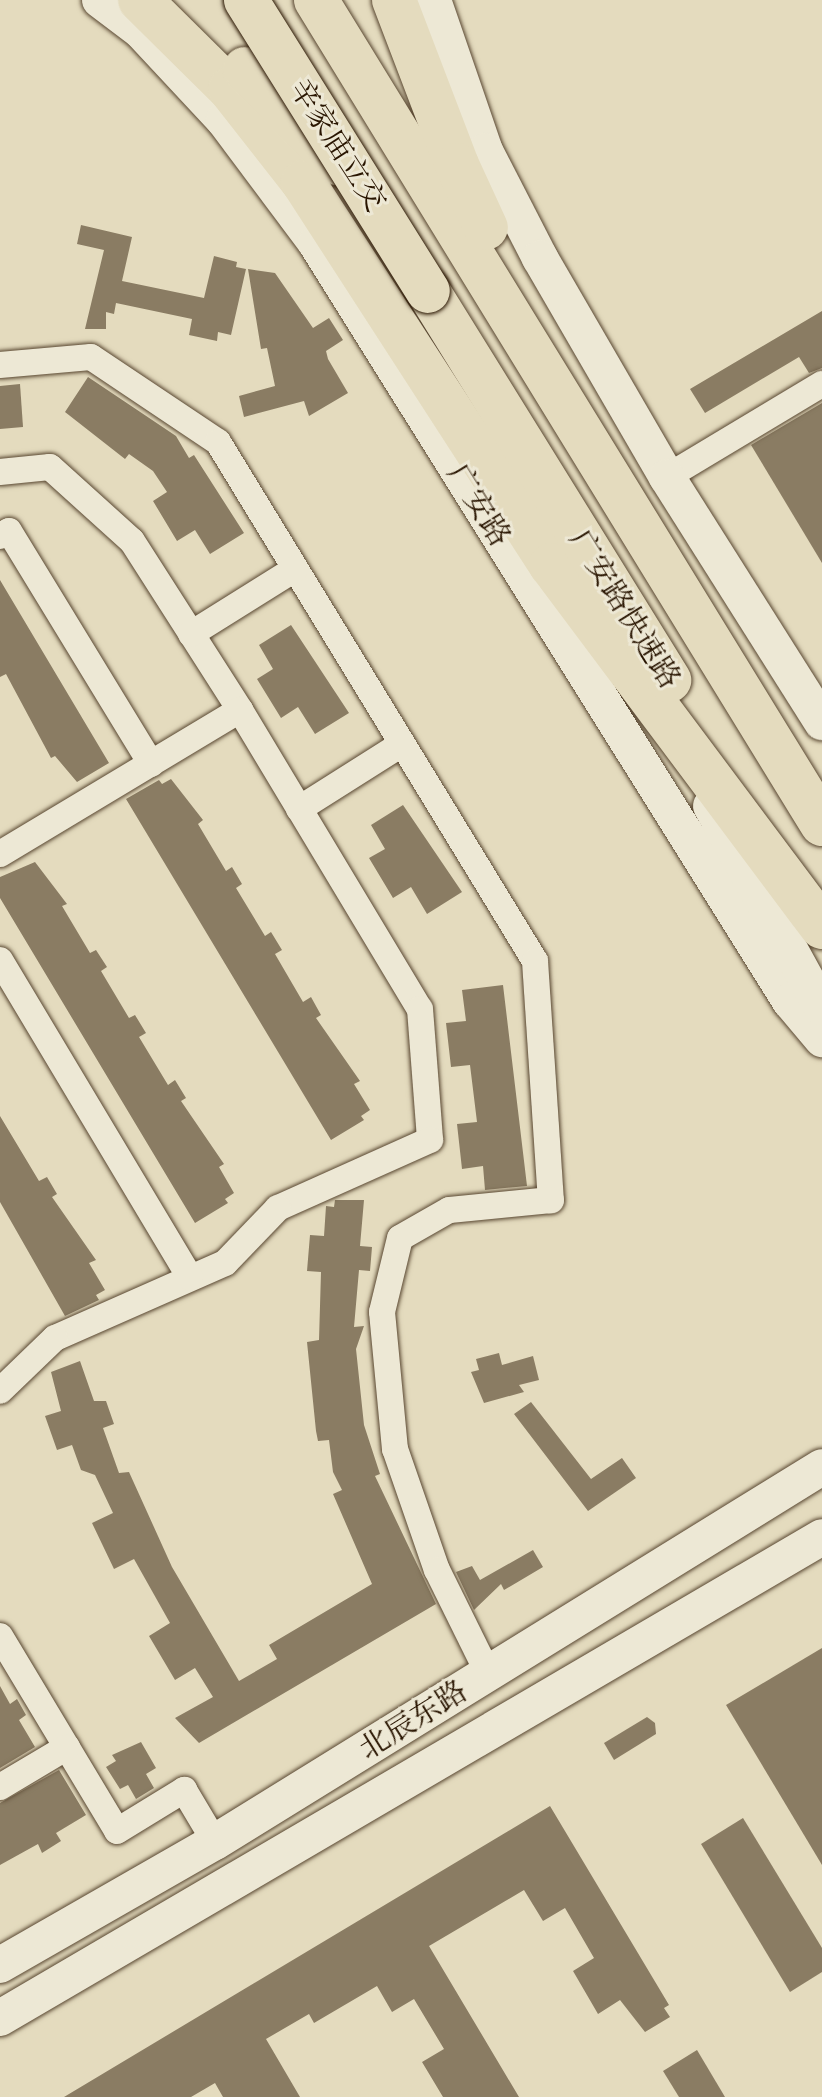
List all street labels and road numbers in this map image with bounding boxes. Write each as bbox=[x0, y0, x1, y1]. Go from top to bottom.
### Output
street label: 辛家庙立交 bbox=[282, 72, 394, 218]
street label: 广安路 bbox=[440, 457, 518, 553]
street label: 广安路快速路 bbox=[562, 523, 688, 695]
street label: 北辰东路 bbox=[353, 1673, 473, 1767]

